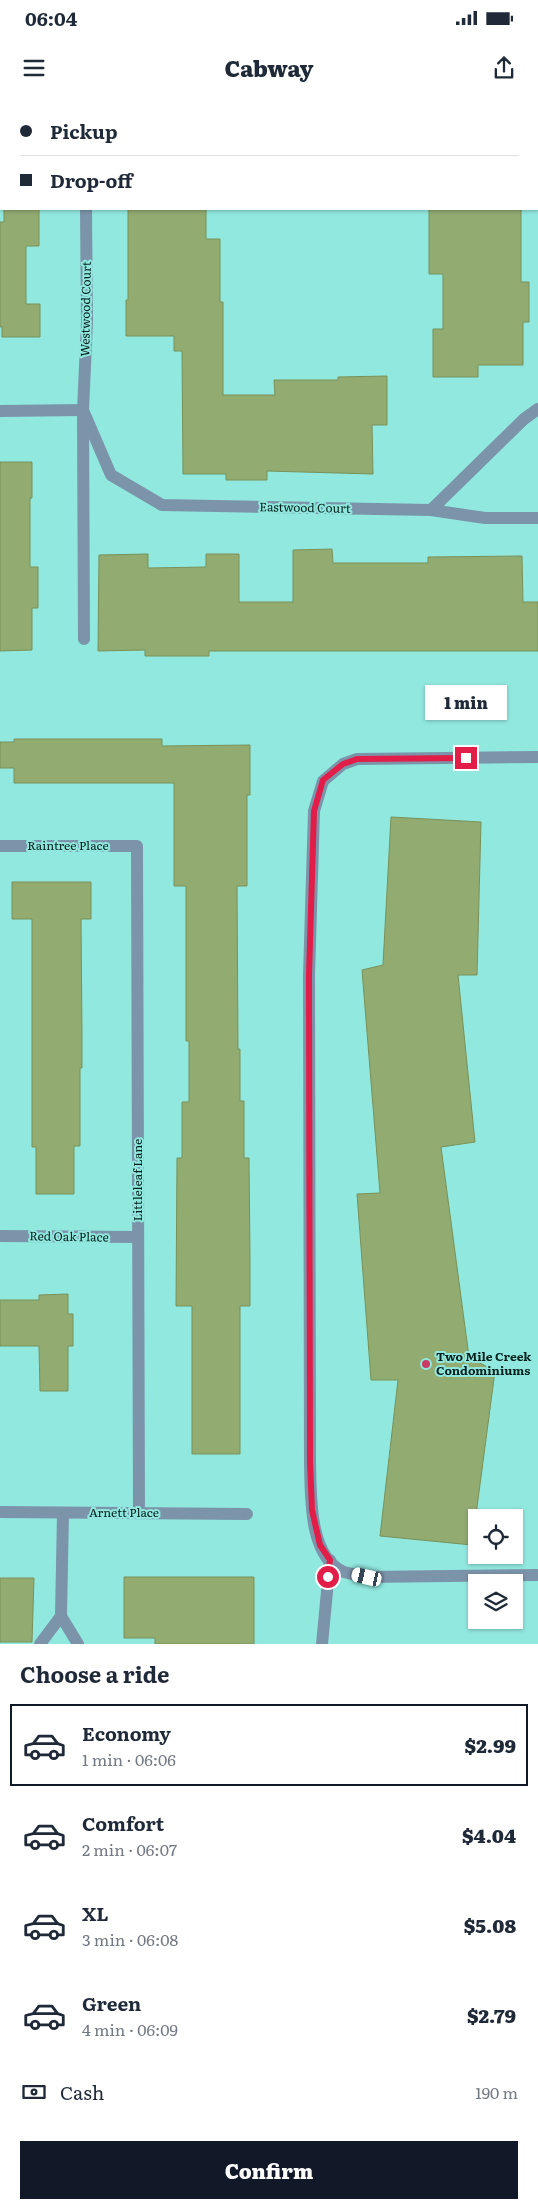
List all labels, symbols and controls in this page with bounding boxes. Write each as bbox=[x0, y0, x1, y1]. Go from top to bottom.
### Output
text: 06:04 bbox=[25, 4, 77, 32]
text: Cabway bbox=[224, 51, 314, 84]
icon: menu bbox=[20, 54, 48, 82]
icon: share bbox=[490, 54, 518, 82]
text: Pickup bbox=[50, 117, 118, 145]
text: Drop-off bbox=[50, 166, 133, 194]
street label: Westwood Court bbox=[75, 261, 95, 357]
street label: Eastwood Court bbox=[259, 497, 351, 517]
callout: 1 min bbox=[425, 686, 507, 720]
text: 1 min bbox=[444, 690, 488, 714]
route end bbox=[455, 747, 477, 769]
street label: Raintree Place bbox=[27, 836, 109, 854]
street label: Littleleaf Lane bbox=[128, 1139, 146, 1221]
street label: Red Oak Place bbox=[29, 1226, 109, 1246]
place label: Two Mile Creek Condominiums bbox=[436, 1347, 532, 1379]
marker: Two Mile Creek Condominiums bbox=[420, 1358, 432, 1370]
street label: Arnett Place bbox=[89, 1503, 159, 1521]
map controls bbox=[468, 1509, 523, 1629]
button: locate bbox=[468, 1509, 523, 1564]
route start bbox=[317, 1566, 339, 1588]
car bbox=[350, 1566, 383, 1588]
button: layers bbox=[468, 1574, 523, 1629]
text: Choose a ride bbox=[20, 1657, 169, 1690]
text: Economy bbox=[82, 1719, 171, 1747]
icon: car bbox=[22, 1723, 67, 1768]
text: $2.99 bbox=[464, 1731, 516, 1759]
text: 1 min · 06:06 bbox=[82, 1747, 176, 1771]
text: Comfort bbox=[82, 1809, 164, 1837]
icon: car bbox=[22, 1813, 67, 1858]
text: $4.04 bbox=[462, 1821, 516, 1849]
text: 2 min · 06:07 bbox=[82, 1837, 177, 1861]
text: XL bbox=[82, 1899, 109, 1927]
icon: car bbox=[22, 1903, 67, 1948]
text: $5.08 bbox=[464, 1911, 516, 1939]
text: 3 min · 06:08 bbox=[82, 1927, 178, 1951]
text: Green bbox=[82, 1989, 141, 2017]
icon: car bbox=[22, 1993, 67, 2038]
text: $2.79 bbox=[467, 2001, 516, 2029]
text: 4 min · 06:09 bbox=[82, 2017, 178, 2041]
icon: cash bbox=[20, 2078, 48, 2106]
text: Cash bbox=[60, 2078, 104, 2106]
text: 190 m bbox=[475, 2080, 518, 2104]
button: Confirm bbox=[20, 2141, 518, 2199]

